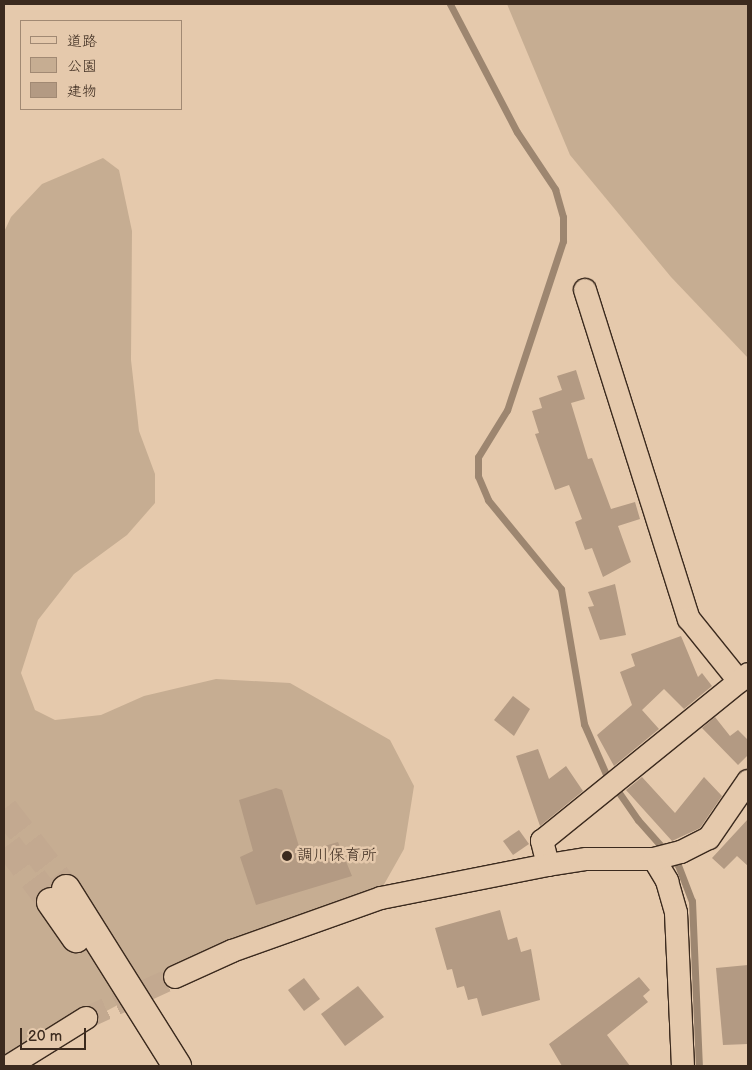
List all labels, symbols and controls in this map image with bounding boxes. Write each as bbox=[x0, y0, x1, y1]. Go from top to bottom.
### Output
legend bbox=[20, 20, 182, 110]
text: 道路 bbox=[67, 32, 97, 51]
text: 公園 bbox=[67, 57, 97, 76]
text: 建物 bbox=[67, 82, 97, 101]
place label: 調川保育所 bbox=[297, 846, 377, 866]
marker: 調川保育所 bbox=[281, 850, 293, 862]
scale bar bbox=[22, 1018, 89, 1050]
text: 20 m bbox=[28, 1027, 62, 1046]

